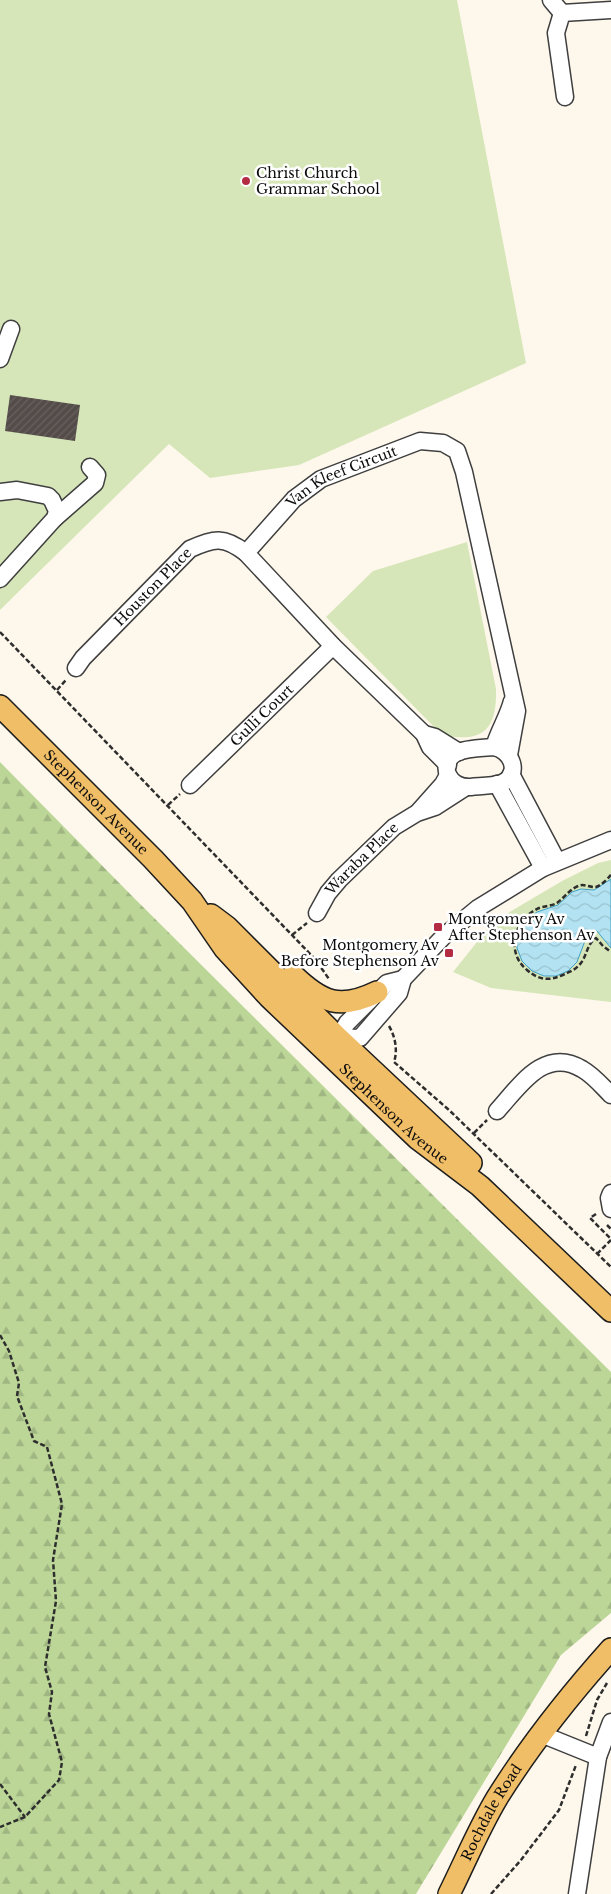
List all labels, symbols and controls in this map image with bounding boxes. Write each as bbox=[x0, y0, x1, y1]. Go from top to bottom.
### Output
place label: Christ Church Grammar School bbox=[256, 164, 380, 198]
marker: Christ Church Grammar School bbox=[240, 175, 252, 187]
street label: Van Kleef Circuit bbox=[281, 442, 400, 512]
street label: Houston Place bbox=[110, 544, 195, 630]
street label: Gulli Court bbox=[226, 680, 298, 750]
street label: Stephenson Avenue bbox=[40, 746, 152, 858]
street label: Waraba Place bbox=[321, 819, 402, 899]
place label: Montgomery Av After Stephenson Av bbox=[447, 910, 595, 944]
marker: Montgomery Av After Stephenson Av bbox=[432, 921, 444, 933]
place label: Montgomery Av Before Stephenson Av bbox=[281, 936, 439, 970]
marker: Montgomery Av Before Stephenson Av bbox=[443, 947, 455, 959]
street label: Stephenson Avenue bbox=[335, 1060, 452, 1168]
street label: Rochdale Road bbox=[457, 1760, 526, 1864]

